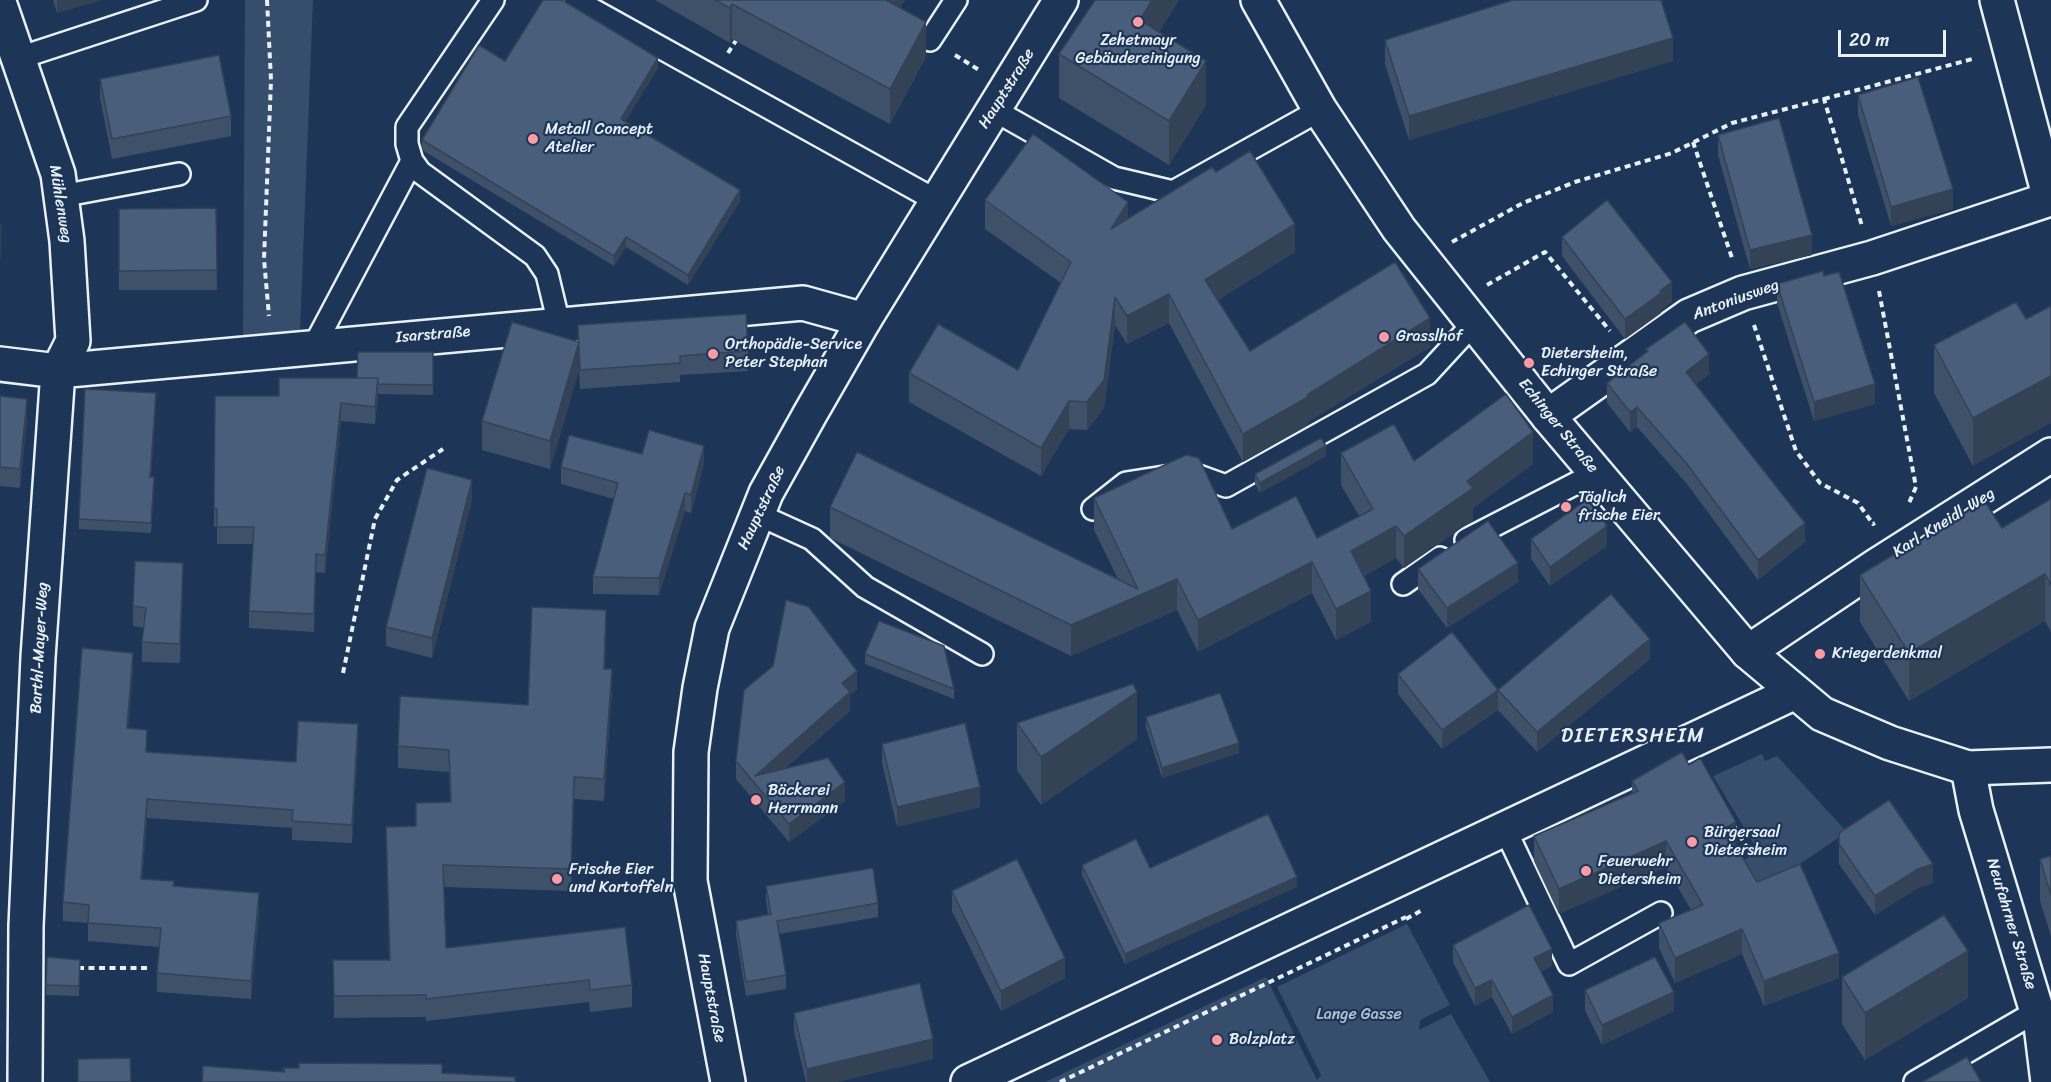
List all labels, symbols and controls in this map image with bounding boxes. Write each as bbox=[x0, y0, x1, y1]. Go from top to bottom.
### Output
marker: Zehetmayr Gebäudereinigung bbox=[1131, 15, 1145, 29]
scale bar bbox=[1841, 18, 1949, 56]
text: 20 m bbox=[1849, 24, 1889, 56]
place label: Zehetmayr Gebäudereinigung bbox=[1075, 31, 1201, 69]
street label: Hauptstraße bbox=[975, 45, 1039, 133]
place label: Metall Concept Atelier bbox=[545, 120, 653, 158]
marker: Metall Concept Atelier bbox=[526, 132, 540, 146]
street label: Mühlenweg bbox=[44, 164, 76, 244]
street label: Antoniusweg bbox=[1690, 275, 1782, 325]
street label: Isarstraße bbox=[395, 322, 471, 348]
place label: Grasslhof bbox=[1396, 327, 1462, 347]
marker: Grasslhof bbox=[1377, 330, 1391, 344]
place label: Orthopädie-Service Peter Stephan bbox=[725, 335, 862, 373]
place label: Dietersheim, Echinger Straße bbox=[1541, 344, 1657, 382]
marker: Orthopädie-Service Peter Stephan bbox=[706, 347, 720, 361]
marker: Dietersheim, Echinger Straße bbox=[1522, 356, 1536, 370]
street label: Echinger Straße bbox=[1514, 375, 1602, 477]
street label: Hauptstraße bbox=[734, 463, 790, 553]
street label: Karl-Kneidl-Weg bbox=[1890, 484, 1998, 562]
place label: Täglich frische Eier bbox=[1578, 488, 1659, 526]
marker: Täglich frische Eier bbox=[1559, 500, 1573, 514]
street label: Barthl-Mayer-Weg bbox=[27, 582, 53, 714]
place label: Kriegerdenkmal bbox=[1832, 644, 1942, 664]
marker: Kriegerdenkmal bbox=[1813, 647, 1827, 661]
district label: DIETERSHEIM bbox=[1562, 725, 1704, 749]
place label: Bäckerei Herrmann bbox=[768, 781, 838, 819]
marker: Bäckerei Herrmann bbox=[749, 793, 763, 807]
place label: Bürgersaal Dietersheim bbox=[1704, 823, 1787, 861]
marker: Bürgersaal Dietersheim bbox=[1685, 835, 1699, 849]
place label: Feuerwehr Dietersheim bbox=[1598, 852, 1681, 890]
street label: Neufahrner Straße bbox=[1982, 856, 2040, 992]
place label: Frische Eier und Kartoffeln bbox=[569, 860, 673, 898]
marker: Feuerwehr Dietersheim bbox=[1579, 864, 1593, 878]
marker: Frische Eier und Kartoffeln bbox=[550, 872, 564, 886]
street label: Hauptstraße bbox=[693, 952, 729, 1044]
park label: Lange Gasse bbox=[1316, 1005, 1402, 1025]
place label: Bolzplatz bbox=[1229, 1030, 1295, 1050]
marker: Bolzplatz bbox=[1210, 1033, 1224, 1047]

